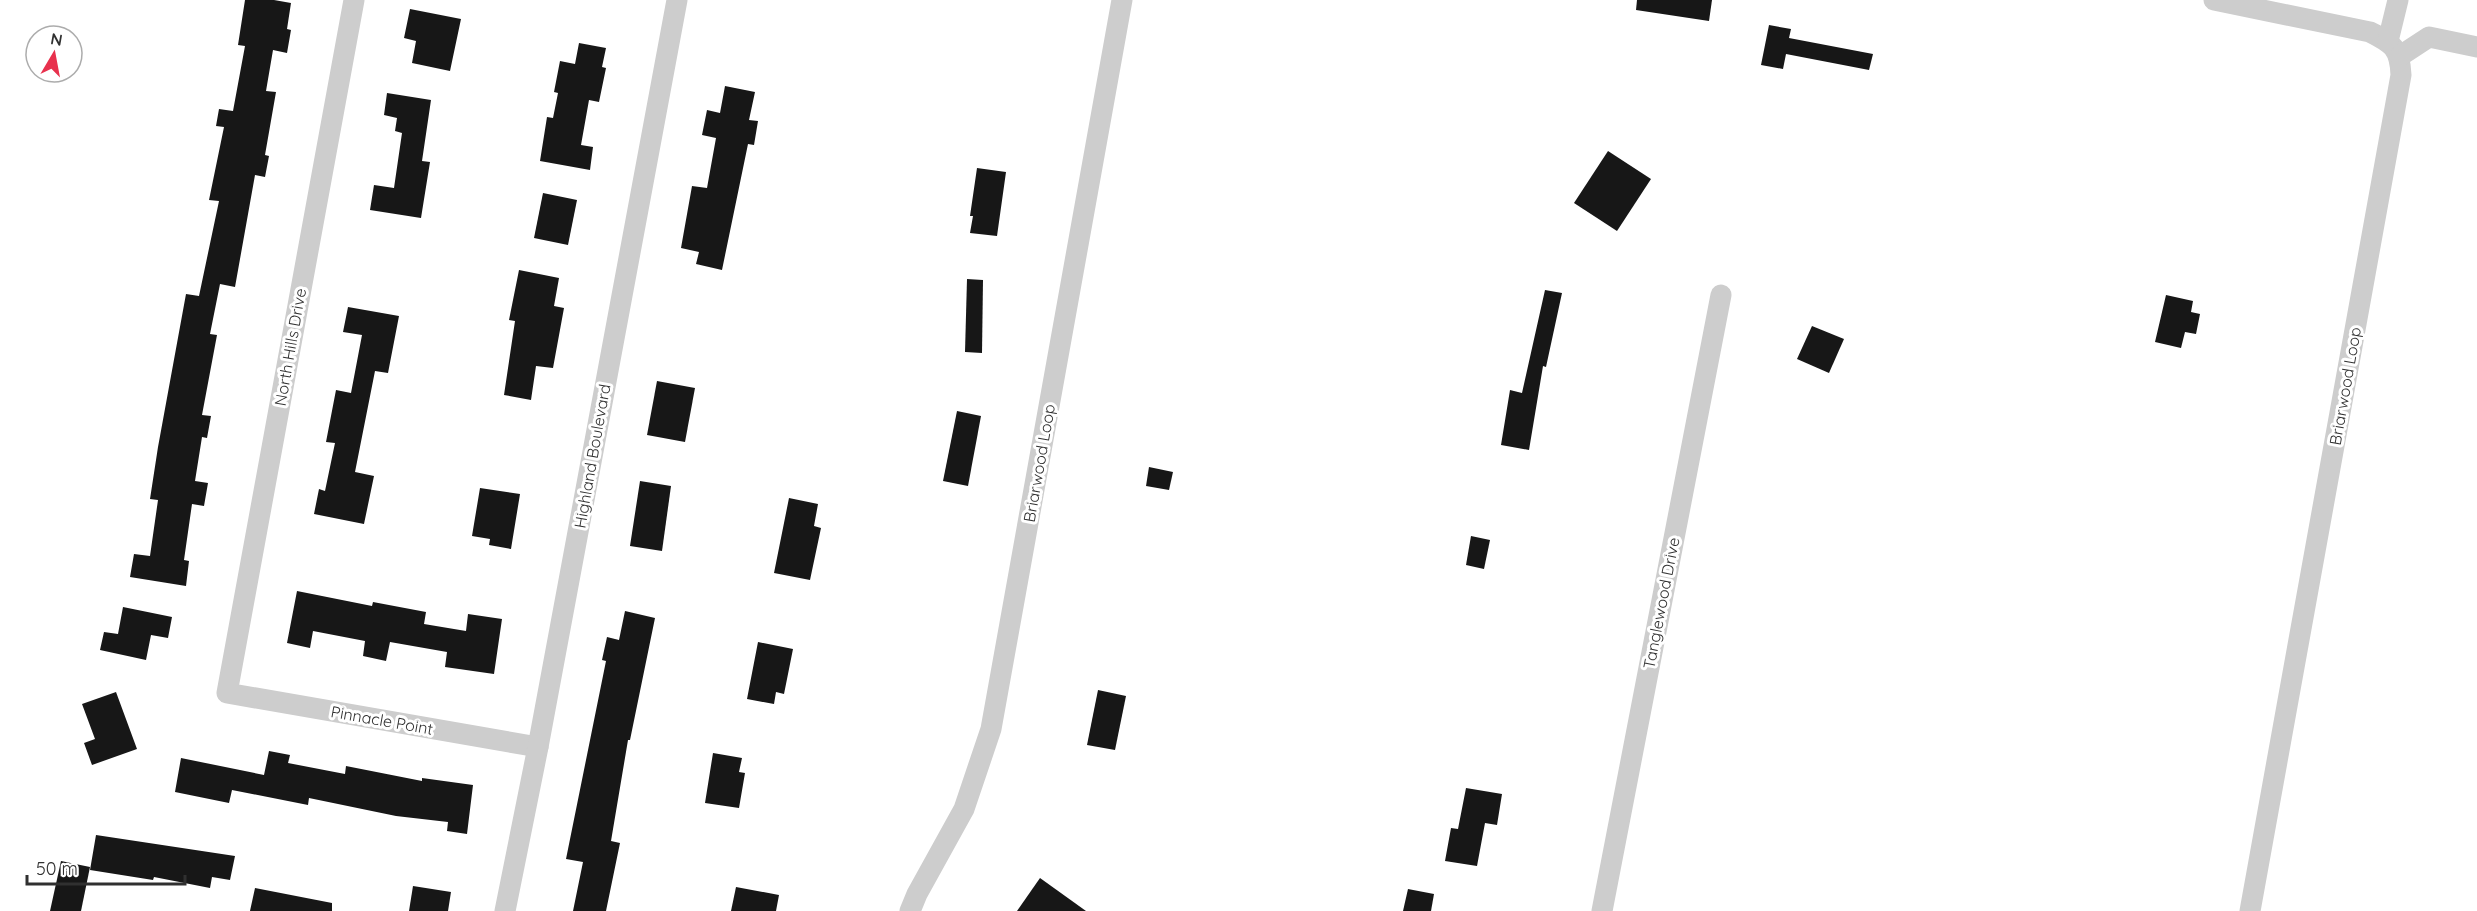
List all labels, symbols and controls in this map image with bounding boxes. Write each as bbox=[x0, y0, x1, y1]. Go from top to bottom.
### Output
north arrow bbox=[24, 24, 84, 84]
text: N bbox=[49, 28, 64, 50]
street label: North Hills Drive bbox=[270, 287, 310, 407]
street label: Briarwood Loop bbox=[2325, 325, 2365, 447]
street label: Highland Boulevard bbox=[569, 382, 615, 530]
street label: Briarwood Loop bbox=[1019, 402, 1059, 524]
street label: Tanglewood Drive bbox=[1638, 536, 1684, 670]
street label: Pinnacle Point bbox=[329, 701, 435, 739]
scale bar bbox=[27, 848, 184, 886]
text: 50 m bbox=[36, 857, 78, 880]

